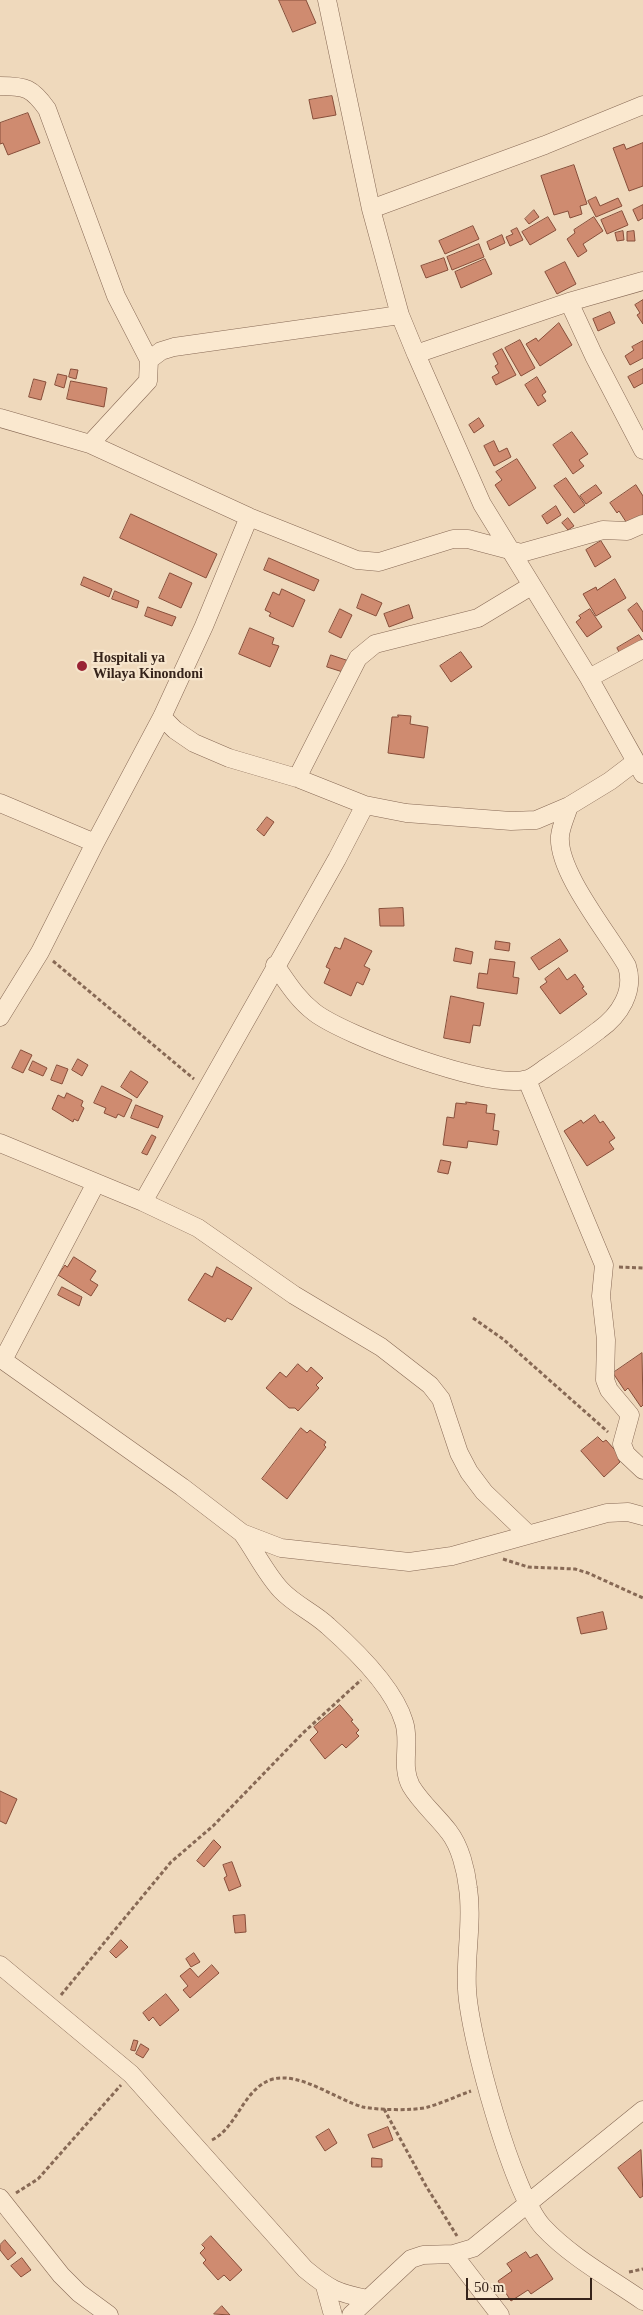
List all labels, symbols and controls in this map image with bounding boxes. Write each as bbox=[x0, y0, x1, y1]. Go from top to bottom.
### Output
place label: Hospitali ya Wilaya Kinondoni bbox=[93, 650, 203, 682]
marker: Hospitali ya Wilaya Kinondoni bbox=[75, 659, 89, 673]
scale bar bbox=[468, 2268, 594, 2300]
text: 50 m bbox=[474, 2279, 504, 2295]

